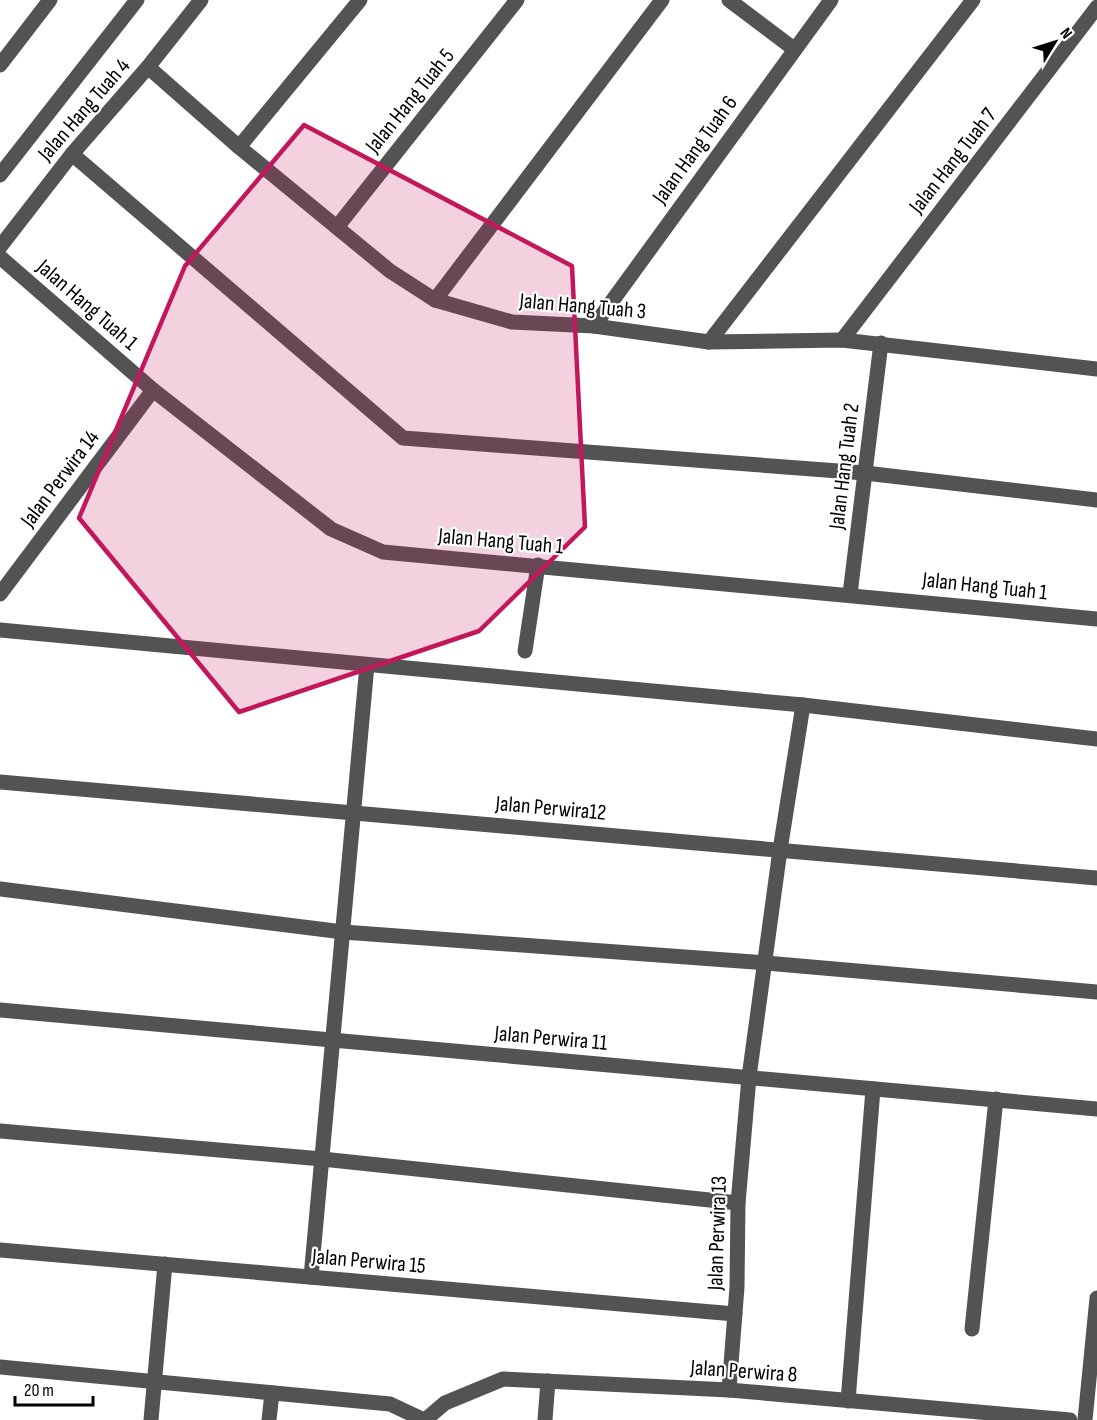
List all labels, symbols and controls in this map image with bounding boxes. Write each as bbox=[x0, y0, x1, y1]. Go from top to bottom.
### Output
north arrow bbox=[1025, 12, 1085, 72]
text: N bbox=[1056, 24, 1076, 43]
street label: Jalan Hang Tuah 5 bbox=[359, 43, 461, 159]
street label: Jalan Hang Tuah 4 bbox=[32, 53, 136, 167]
street label: Jalan Hang Tuah 6 bbox=[646, 90, 744, 210]
street label: Jalan Hang Tuah 7 bbox=[903, 103, 1003, 220]
street label: Jalan Hang Tuah 1 bbox=[30, 253, 143, 357]
street label: Jalan Hang Tuah 3 bbox=[517, 287, 647, 325]
street label: Jalan Hang Tuah 2 bbox=[823, 402, 866, 532]
street label: Jalan Perwira 14 bbox=[14, 425, 105, 534]
street label: Jalan Hang Tuah 1 bbox=[436, 522, 565, 560]
street label: Jalan Hang Tuah 1 bbox=[920, 566, 1049, 607]
street label: Jalan Perwira12 bbox=[493, 790, 607, 827]
street label: Jalan Perwira 11 bbox=[492, 1020, 609, 1057]
street label: Jalan Perwira 13 bbox=[702, 1175, 733, 1292]
street label: Jalan Perwira 15 bbox=[310, 1243, 427, 1280]
street label: Jalan Perwira 8 bbox=[688, 1354, 798, 1389]
scale bar bbox=[15, 1369, 93, 1407]
text: 20 m bbox=[24, 1380, 54, 1401]

